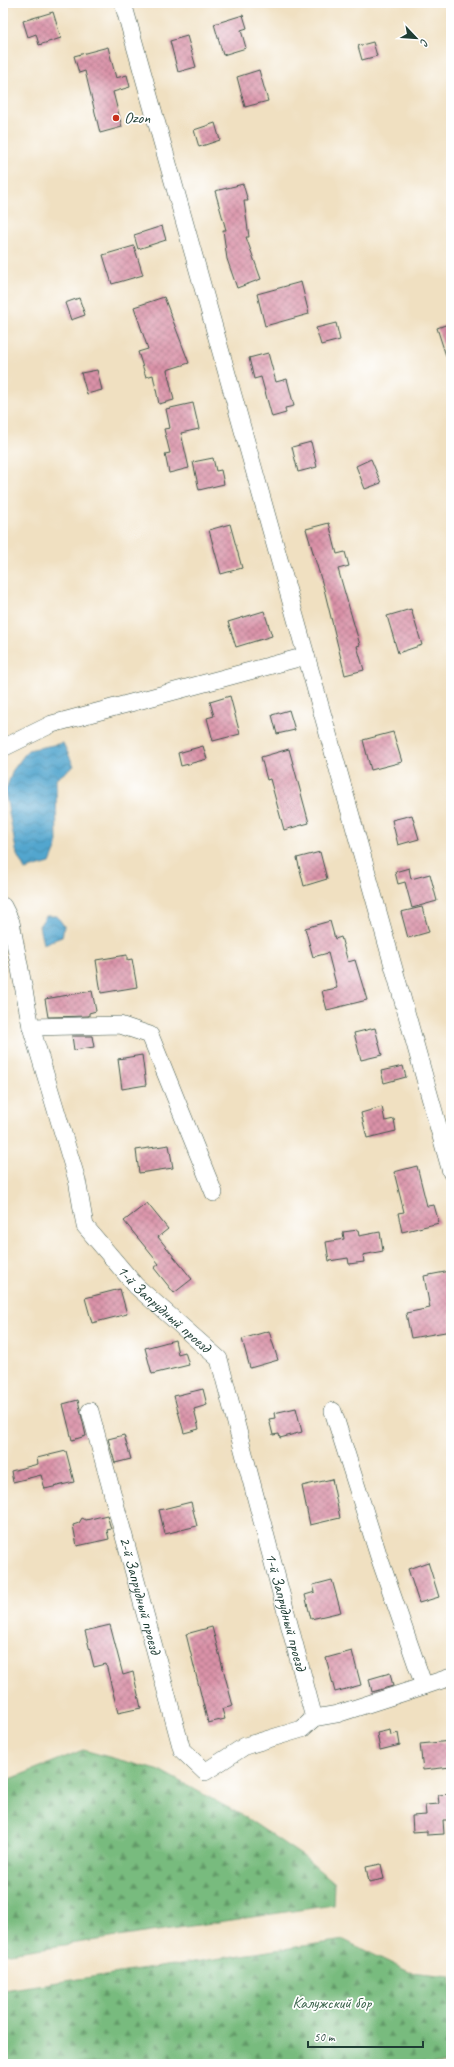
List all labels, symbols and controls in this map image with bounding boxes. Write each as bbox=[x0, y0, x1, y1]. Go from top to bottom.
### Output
north arrow bbox=[396, 18, 436, 58]
text: С bbox=[417, 37, 433, 49]
place label: Ozon bbox=[124, 108, 151, 128]
marker: Ozon bbox=[111, 113, 121, 123]
street label: 1-й Запрудный проезд bbox=[113, 1261, 216, 1358]
street label: 2-й Запрудный проезд bbox=[115, 1534, 166, 1657]
street label: 1-й Запрудный проезд bbox=[261, 1551, 311, 1674]
park label: Калужский бор bbox=[293, 1993, 372, 2013]
scale bar bbox=[308, 2023, 423, 2049]
text: 50 m bbox=[314, 2029, 336, 2045]

